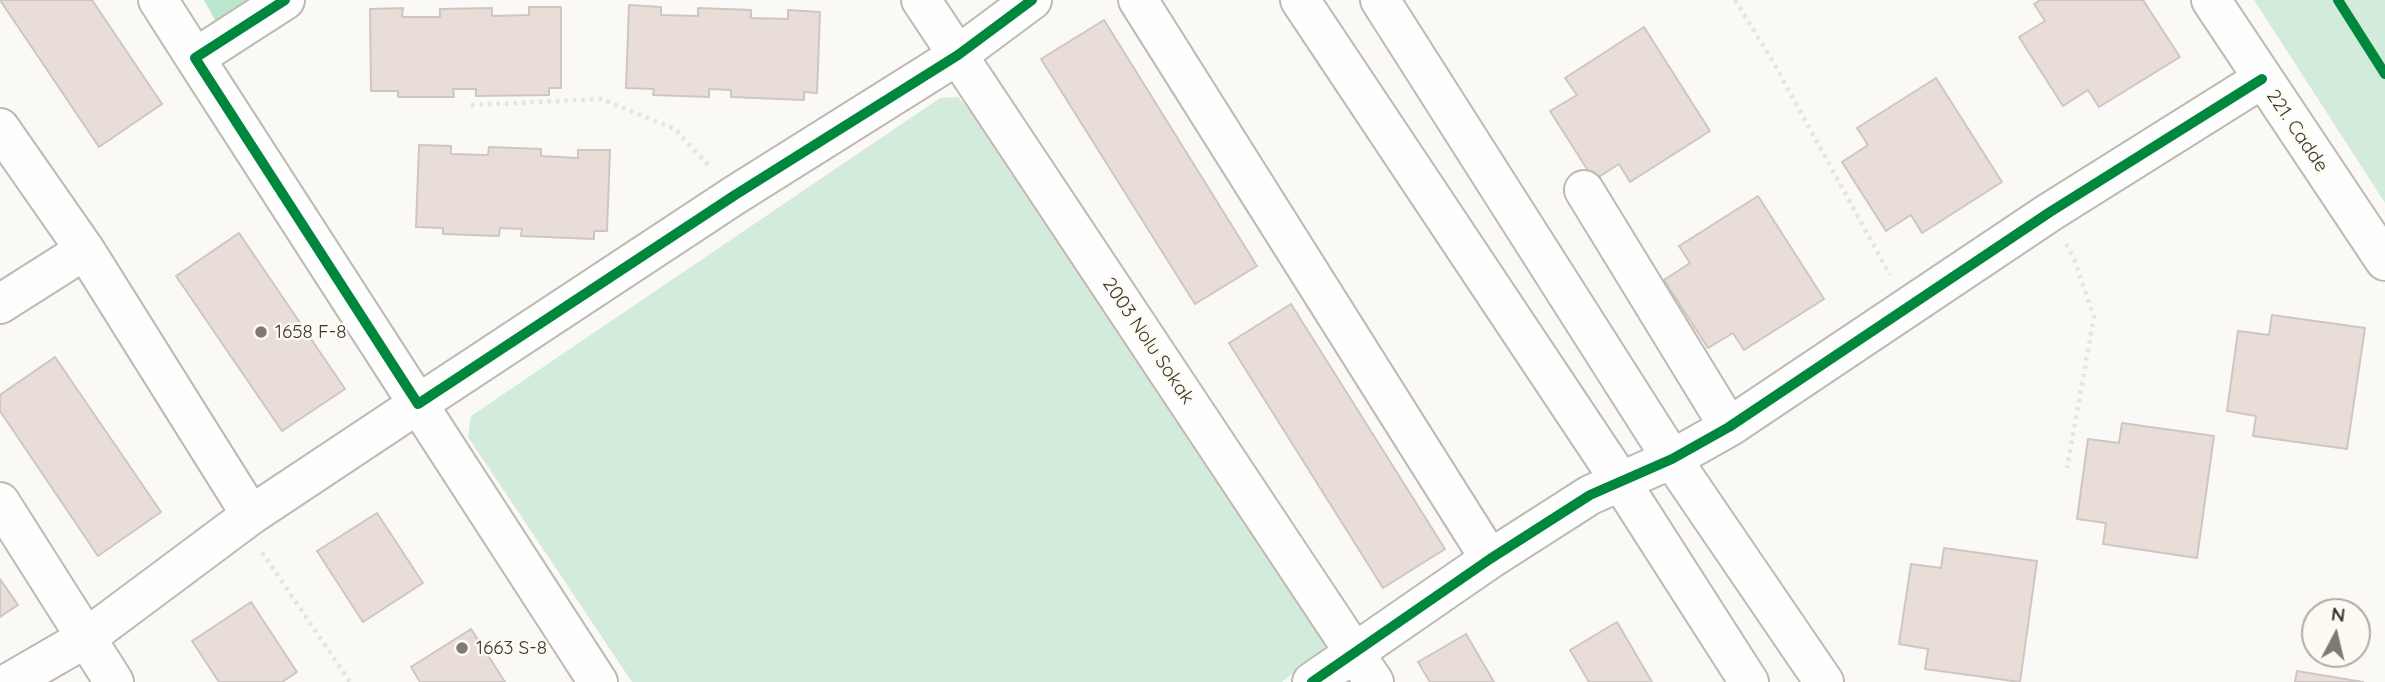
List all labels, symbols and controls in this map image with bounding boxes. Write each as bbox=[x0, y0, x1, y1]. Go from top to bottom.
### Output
street label: 221. Cadde bbox=[2261, 85, 2333, 177]
street label: 2003 Nolu Sokak bbox=[1097, 273, 1199, 409]
place label: 1658 F-8 bbox=[275, 321, 346, 343]
marker: 1658 F-8 bbox=[253, 324, 269, 340]
north arrow bbox=[2301, 598, 2371, 668]
text: N bbox=[2330, 601, 2347, 627]
place label: 1663 S-8 bbox=[476, 637, 547, 659]
marker: 1663 S-8 bbox=[454, 640, 470, 656]

